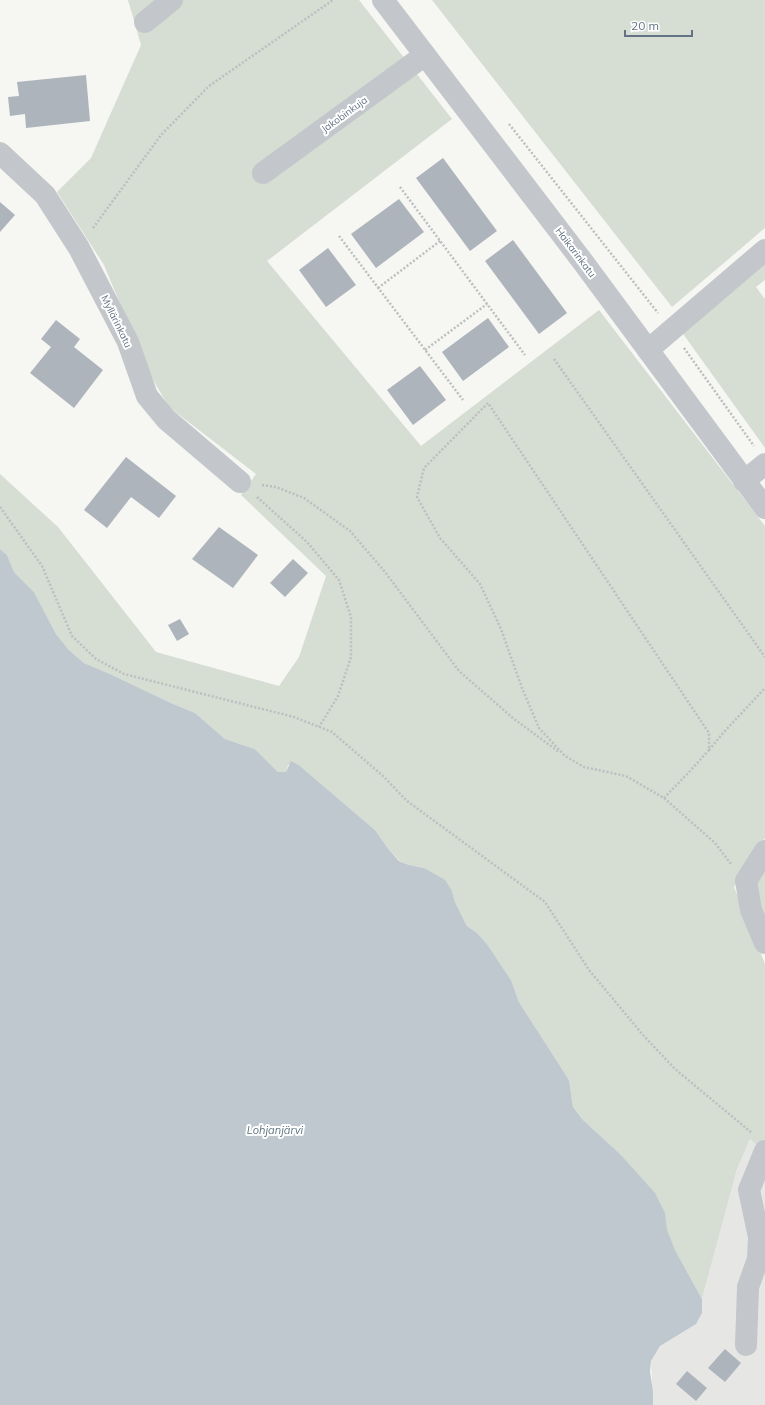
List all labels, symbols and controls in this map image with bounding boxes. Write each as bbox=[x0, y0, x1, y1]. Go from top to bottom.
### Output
scale bar bbox=[625, 12, 692, 38]
text: 20 m bbox=[631, 18, 659, 33]
street label: Jakobinkuja bbox=[319, 93, 370, 135]
street label: Haikarinkatu bbox=[553, 225, 599, 280]
street label: Myllärinkatu bbox=[98, 293, 135, 350]
water label: Lohjanjärvi bbox=[247, 1123, 304, 1137]

